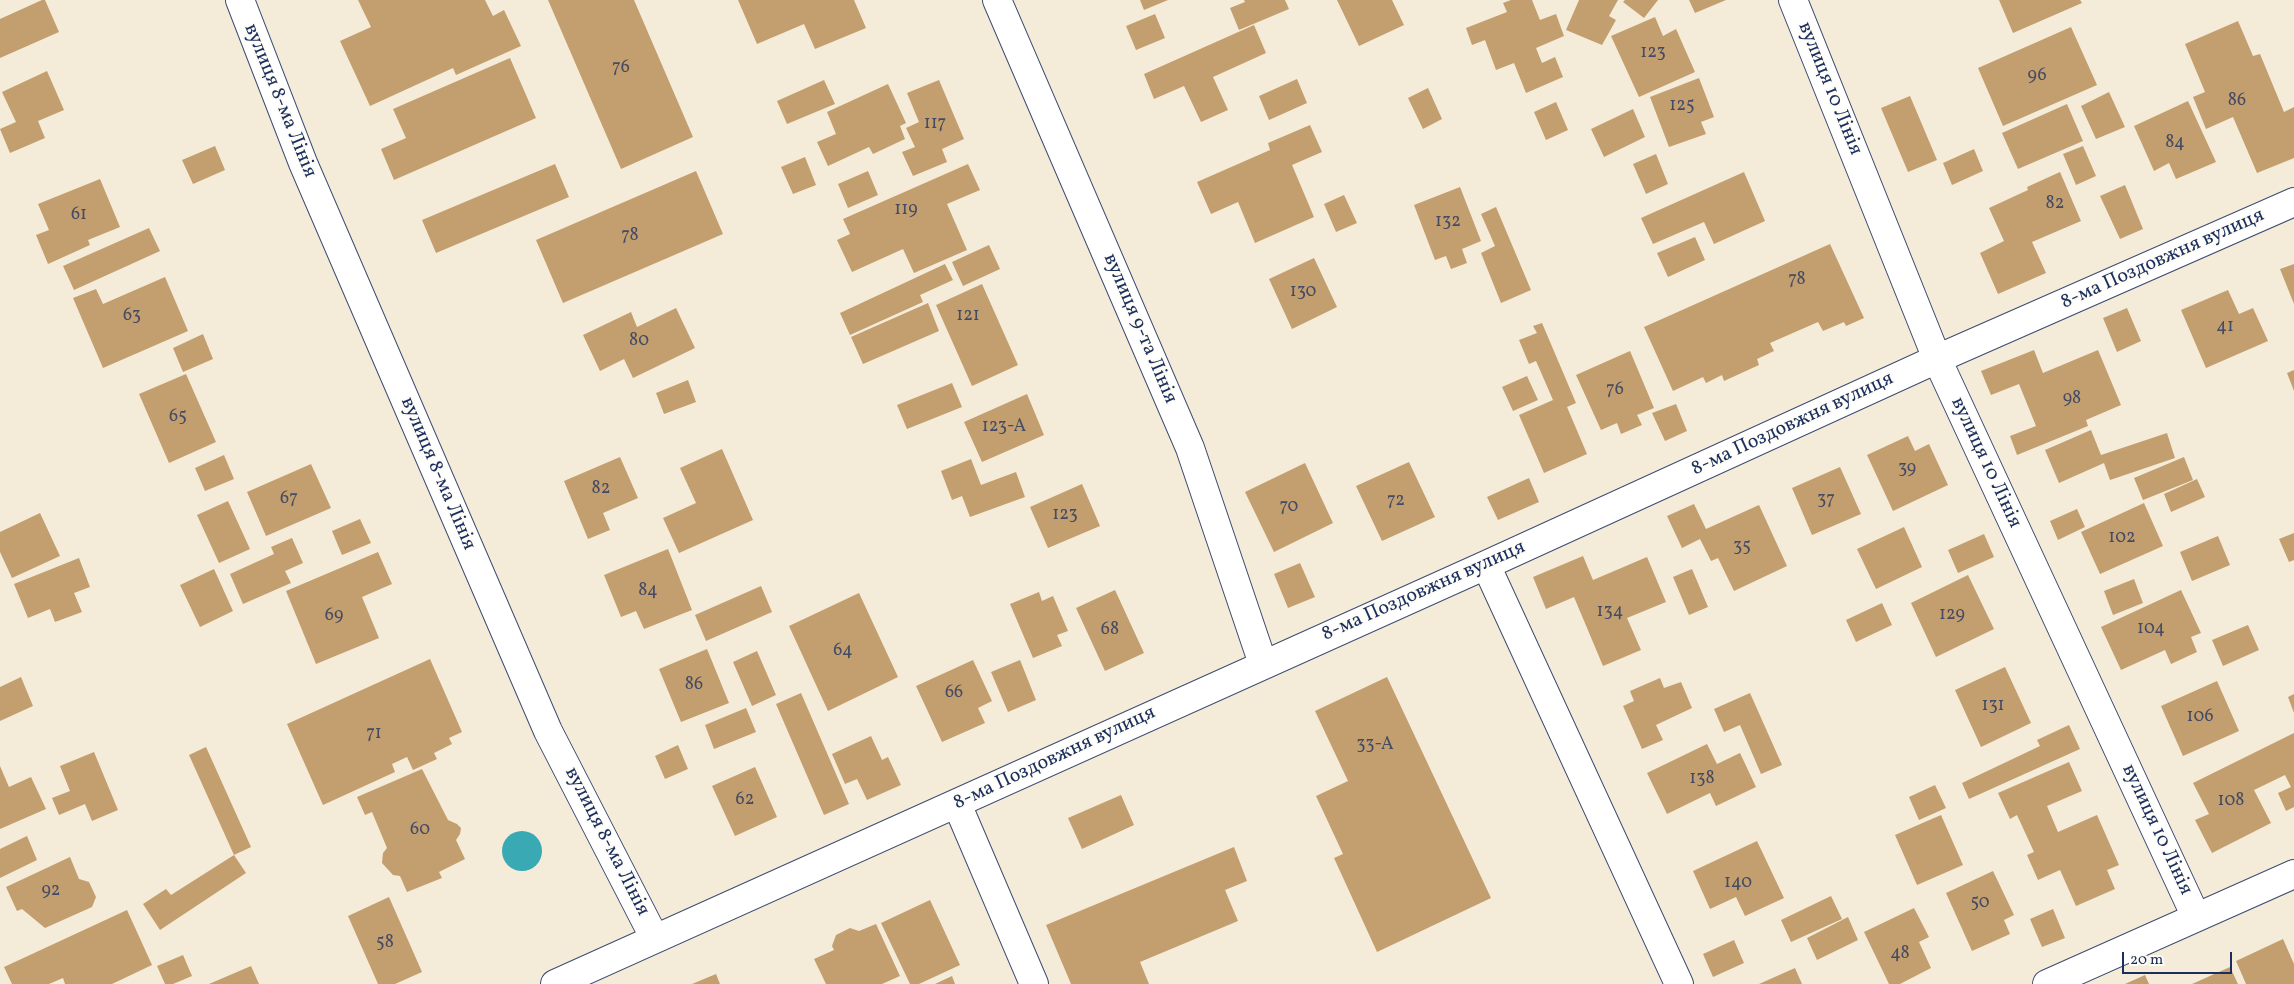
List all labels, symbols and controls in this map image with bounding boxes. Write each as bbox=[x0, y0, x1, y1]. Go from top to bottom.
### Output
street label: вулиця 10 Лінія bbox=[1791, 19, 1867, 159]
street label: вулиця 8-ма Лінія bbox=[237, 21, 321, 181]
house number: 123 bbox=[1640, 43, 1666, 65]
house number: 76 bbox=[612, 58, 630, 80]
house number: 96 bbox=[2027, 66, 2047, 88]
house number: 86 bbox=[2228, 91, 2246, 113]
house number: 125 bbox=[1669, 96, 1695, 118]
house number: 117 bbox=[924, 114, 946, 136]
house number: 84 bbox=[2165, 133, 2185, 155]
house number: 82 bbox=[2046, 194, 2064, 216]
house number: 119 bbox=[894, 200, 918, 222]
street label: 8-ма Поздовжня вулиця bbox=[2058, 204, 2268, 316]
house number: 61 bbox=[71, 205, 87, 227]
house number: 132 bbox=[1435, 212, 1461, 234]
house number: 78 bbox=[621, 226, 639, 248]
street label: вулиця 9-та Лінія bbox=[1097, 250, 1181, 408]
house number: 78 bbox=[1788, 270, 1806, 292]
house number: 130 bbox=[1290, 282, 1316, 304]
house number: 63 bbox=[123, 306, 141, 328]
house number: 121 bbox=[956, 306, 980, 328]
house number: 41 bbox=[2216, 317, 2234, 339]
house number: 80 bbox=[629, 331, 649, 353]
street label: 8-ма Поздовжня вулиця bbox=[1688, 368, 1898, 482]
house number: 76 bbox=[1606, 380, 1624, 402]
house number: 98 bbox=[2063, 389, 2081, 411]
street label: вулиця 8-ма Лінія bbox=[394, 394, 480, 554]
street label: вулиця 10 Лінія bbox=[1944, 394, 2026, 532]
house number: 65 bbox=[169, 407, 187, 429]
house number: 123-А bbox=[982, 417, 1026, 439]
house number: 39 bbox=[1898, 459, 1916, 481]
house number: 82 bbox=[592, 479, 610, 501]
house number: 67 bbox=[280, 489, 298, 511]
house number: 37 bbox=[1817, 490, 1835, 512]
house number: 72 bbox=[1387, 491, 1405, 513]
house number: 70 bbox=[1280, 497, 1298, 519]
house number: 123 bbox=[1052, 505, 1078, 527]
house number: 102 bbox=[2108, 528, 2136, 550]
street label: 8-ма Поздовжня вулиця bbox=[1319, 536, 1529, 648]
house number: 35 bbox=[1733, 537, 1751, 559]
house number: 84 bbox=[638, 581, 658, 603]
house number: 134 bbox=[1597, 602, 1623, 624]
house number: 129 bbox=[1939, 605, 1965, 627]
house number: 69 bbox=[325, 606, 343, 628]
house number: 104 bbox=[2137, 619, 2165, 641]
house number: 68 bbox=[1101, 620, 1119, 642]
house number: 64 bbox=[833, 641, 853, 663]
house number: 86 bbox=[685, 675, 703, 697]
house number: 66 bbox=[945, 683, 963, 705]
house number: 131 bbox=[1981, 696, 2005, 718]
street label: 8-ма Поздовжня вулиця bbox=[950, 702, 1160, 816]
house number: 106 bbox=[2186, 707, 2214, 729]
house number: 71 bbox=[366, 724, 382, 746]
house number: 33-А bbox=[1356, 735, 1394, 757]
street label: вулиця 10 Лінія bbox=[2115, 761, 2197, 899]
street label: вулиця 8-ма Лінія bbox=[558, 764, 654, 920]
house number: 138 bbox=[1689, 769, 1715, 791]
house number: 62 bbox=[736, 790, 754, 812]
house number: 108 bbox=[2218, 791, 2244, 813]
house number: 60 bbox=[410, 820, 430, 842]
house number: 140 bbox=[1724, 873, 1752, 895]
house number: 92 bbox=[41, 881, 61, 903]
house number: 50 bbox=[1970, 893, 1990, 915]
house number: 58 bbox=[376, 933, 394, 955]
scale bar bbox=[2124, 942, 2234, 974]
house number: 48 bbox=[1890, 944, 1910, 966]
text: 20 m bbox=[2130, 950, 2163, 971]

